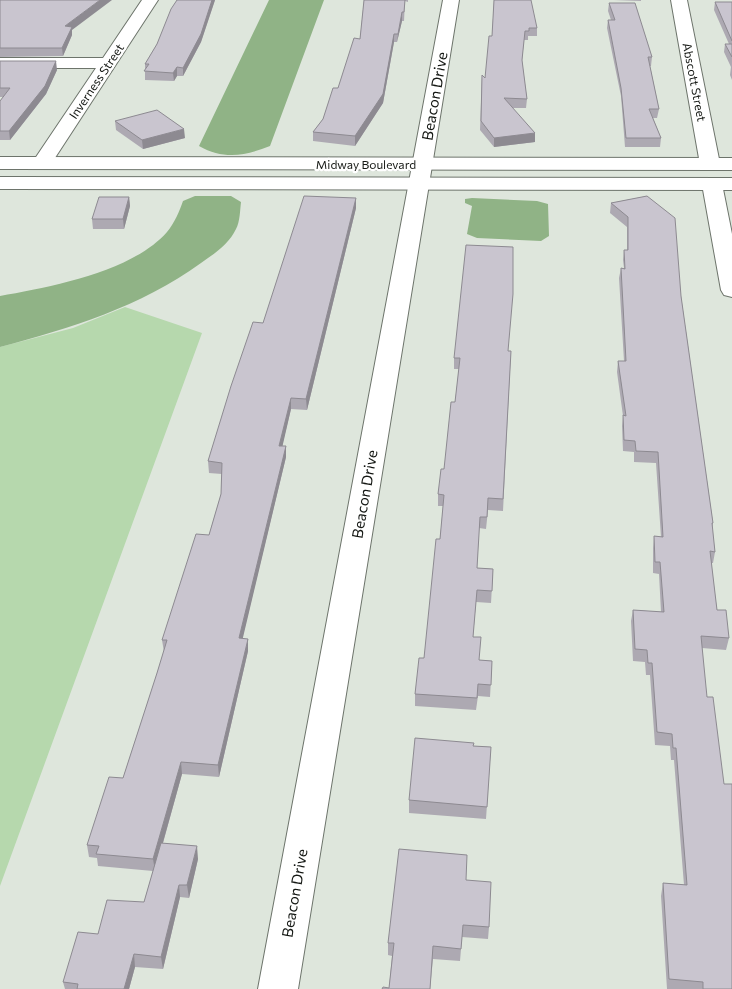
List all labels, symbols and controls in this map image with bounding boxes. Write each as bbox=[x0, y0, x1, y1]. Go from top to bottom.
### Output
street label: Inverness Street bbox=[66, 41, 126, 121]
street label: Abscott Street bbox=[681, 41, 709, 123]
street label: Beacon Drive bbox=[417, 50, 451, 142]
street label: Midway Boulevard bbox=[316, 157, 416, 171]
street label: Beacon Drive bbox=[347, 448, 381, 540]
street label: Beacon Drive bbox=[277, 847, 311, 939]

